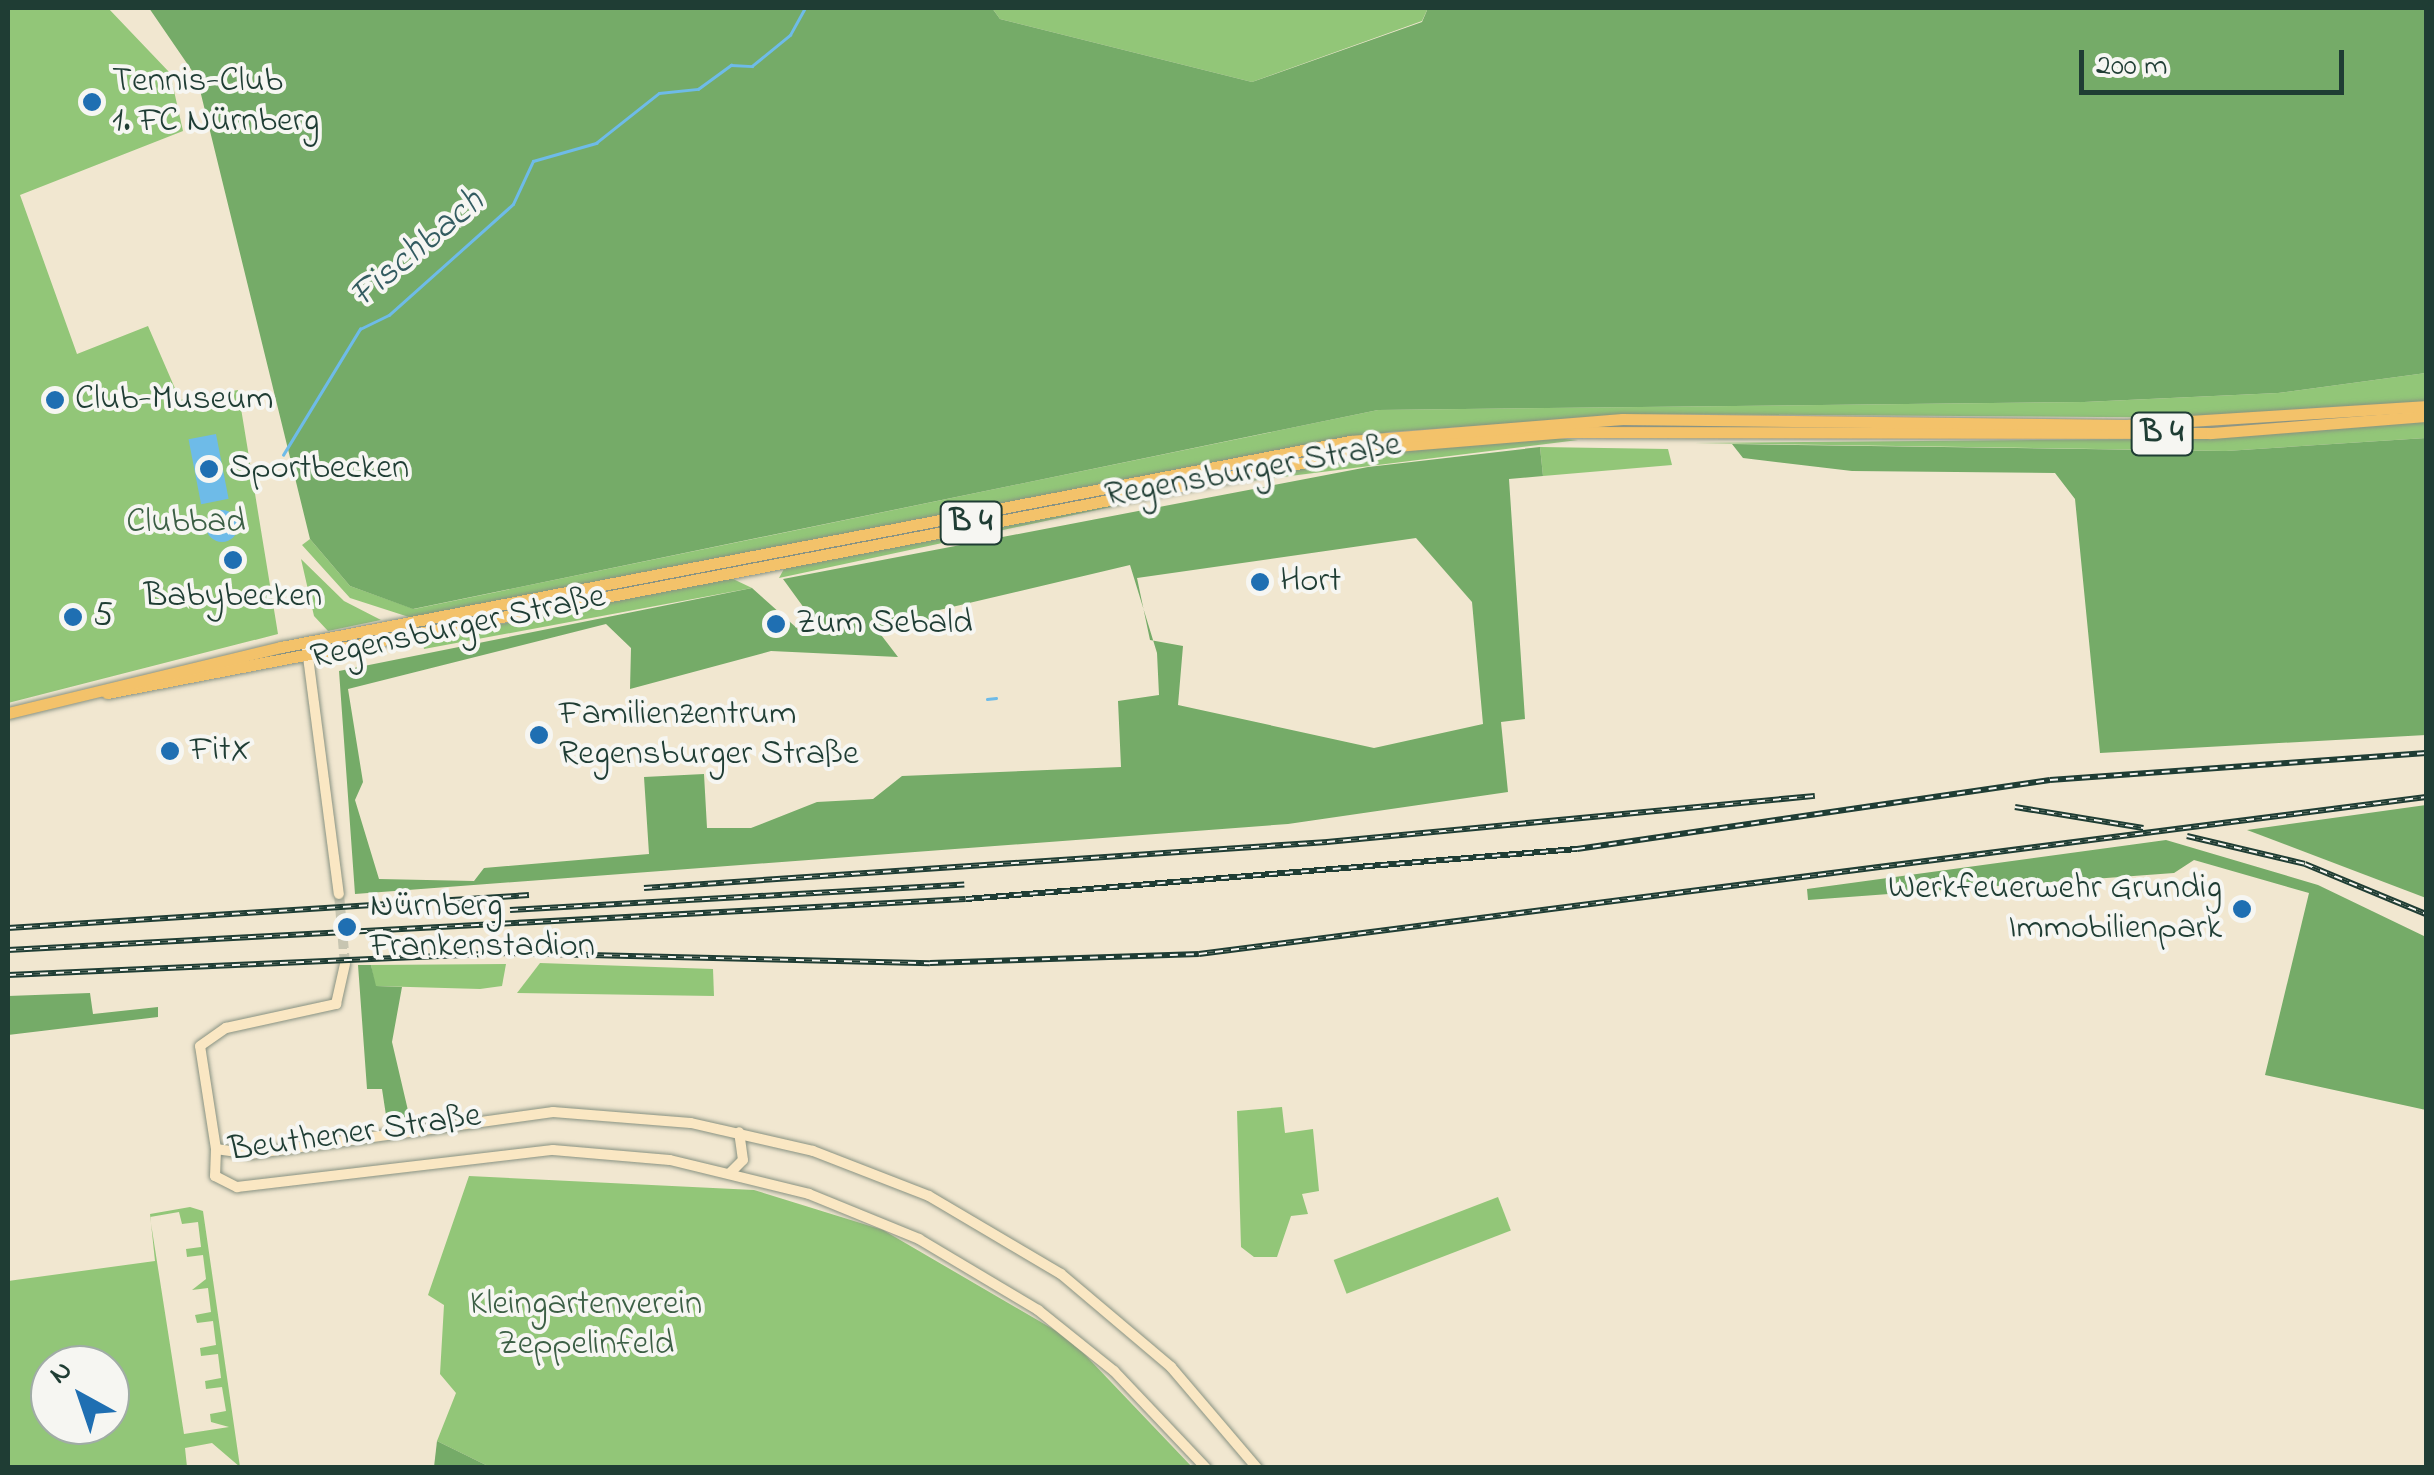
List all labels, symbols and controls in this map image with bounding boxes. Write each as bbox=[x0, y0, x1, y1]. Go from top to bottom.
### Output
scale bar bbox=[2084, 30, 2349, 92]
text: 200 m bbox=[2096, 45, 2168, 89]
place label: Tennis-Club 1. FC Nürnberg bbox=[112, 61, 319, 143]
marker: Tennis-Club 1. FC Nürnberg bbox=[81, 91, 103, 113]
water label: Fischbach bbox=[342, 181, 494, 319]
place label: Club-Museum bbox=[75, 379, 273, 421]
marker: Club-Museum bbox=[44, 389, 66, 411]
road number: B 4 bbox=[2130, 407, 2194, 461]
street label: Regensburger Straße bbox=[1102, 424, 1404, 518]
place label: Sportbecken bbox=[229, 448, 409, 490]
marker: Sportbecken bbox=[198, 458, 220, 480]
road number: B 4 bbox=[938, 496, 1004, 550]
park label: Clubbad bbox=[126, 502, 246, 544]
marker: Babybecken bbox=[222, 549, 244, 571]
place label: Hort bbox=[1280, 561, 1341, 603]
marker: Hort bbox=[1249, 571, 1271, 593]
place label: Babybecken bbox=[144, 576, 322, 618]
street label: Regensburger Straße bbox=[307, 576, 609, 680]
place label: 5 bbox=[93, 596, 113, 638]
place label: Zum Sebald bbox=[796, 603, 973, 645]
marker: 5 bbox=[62, 606, 84, 628]
marker: Zum Sebald bbox=[765, 613, 787, 635]
place label: Familienzentrum Regensburger Straße bbox=[559, 694, 859, 776]
marker: Familienzentrum Regensburger Straße bbox=[528, 724, 550, 746]
place label: FitX bbox=[190, 730, 251, 772]
marker: FitX bbox=[159, 740, 181, 762]
place label: Werkfeuerwehr Grundig Immobilienpark bbox=[1888, 868, 2222, 950]
place label: Nürnberg Frankenstadion bbox=[370, 886, 595, 968]
marker: Werkfeuerwehr Grundig Immobilienpark bbox=[2231, 898, 2253, 920]
marker: Nürnberg Frankenstadion bbox=[334, 914, 360, 940]
street label: Beuthener Straße bbox=[226, 1096, 484, 1172]
park label: Kleingartenverein Zeppelinfeld bbox=[470, 1284, 702, 1366]
north arrow bbox=[30, 1345, 130, 1445]
text: N bbox=[41, 1351, 82, 1395]

